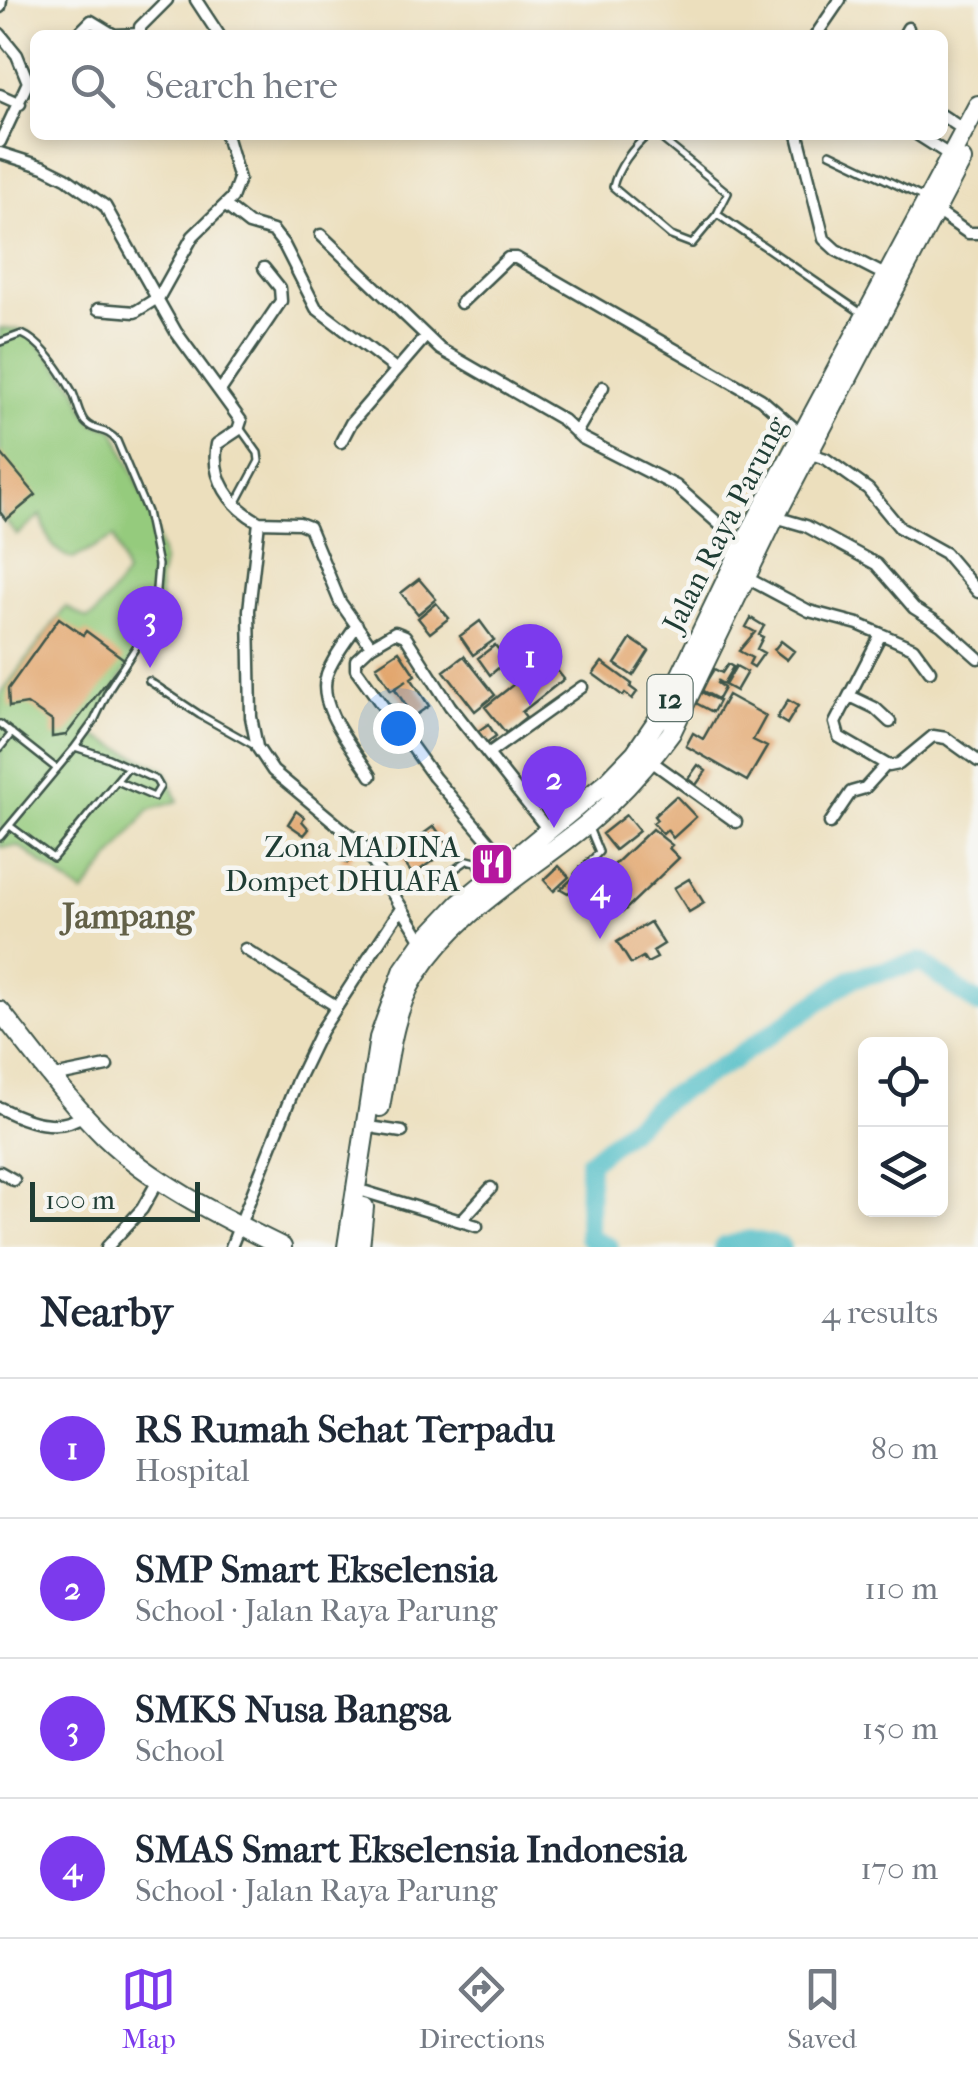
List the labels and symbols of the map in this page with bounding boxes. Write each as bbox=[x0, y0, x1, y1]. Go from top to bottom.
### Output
street label: Jalan Raya Parung bbox=[655, 410, 795, 640]
pin: 3 bbox=[118, 586, 182, 668]
pin: 1 bbox=[498, 624, 562, 706]
road number: 12 bbox=[648, 675, 692, 721]
your location bbox=[373, 703, 424, 754]
pin: 2 bbox=[522, 746, 586, 828]
place label: Zona MADINA Dompet DHUAFA bbox=[225, 830, 461, 899]
restaurant icon: Zona MADINA Dompet DHUAFA bbox=[469, 841, 515, 887]
pin: 4 bbox=[568, 856, 632, 939]
district label: Jampang bbox=[59, 896, 195, 937]
scale bar bbox=[30, 1177, 200, 1222]

